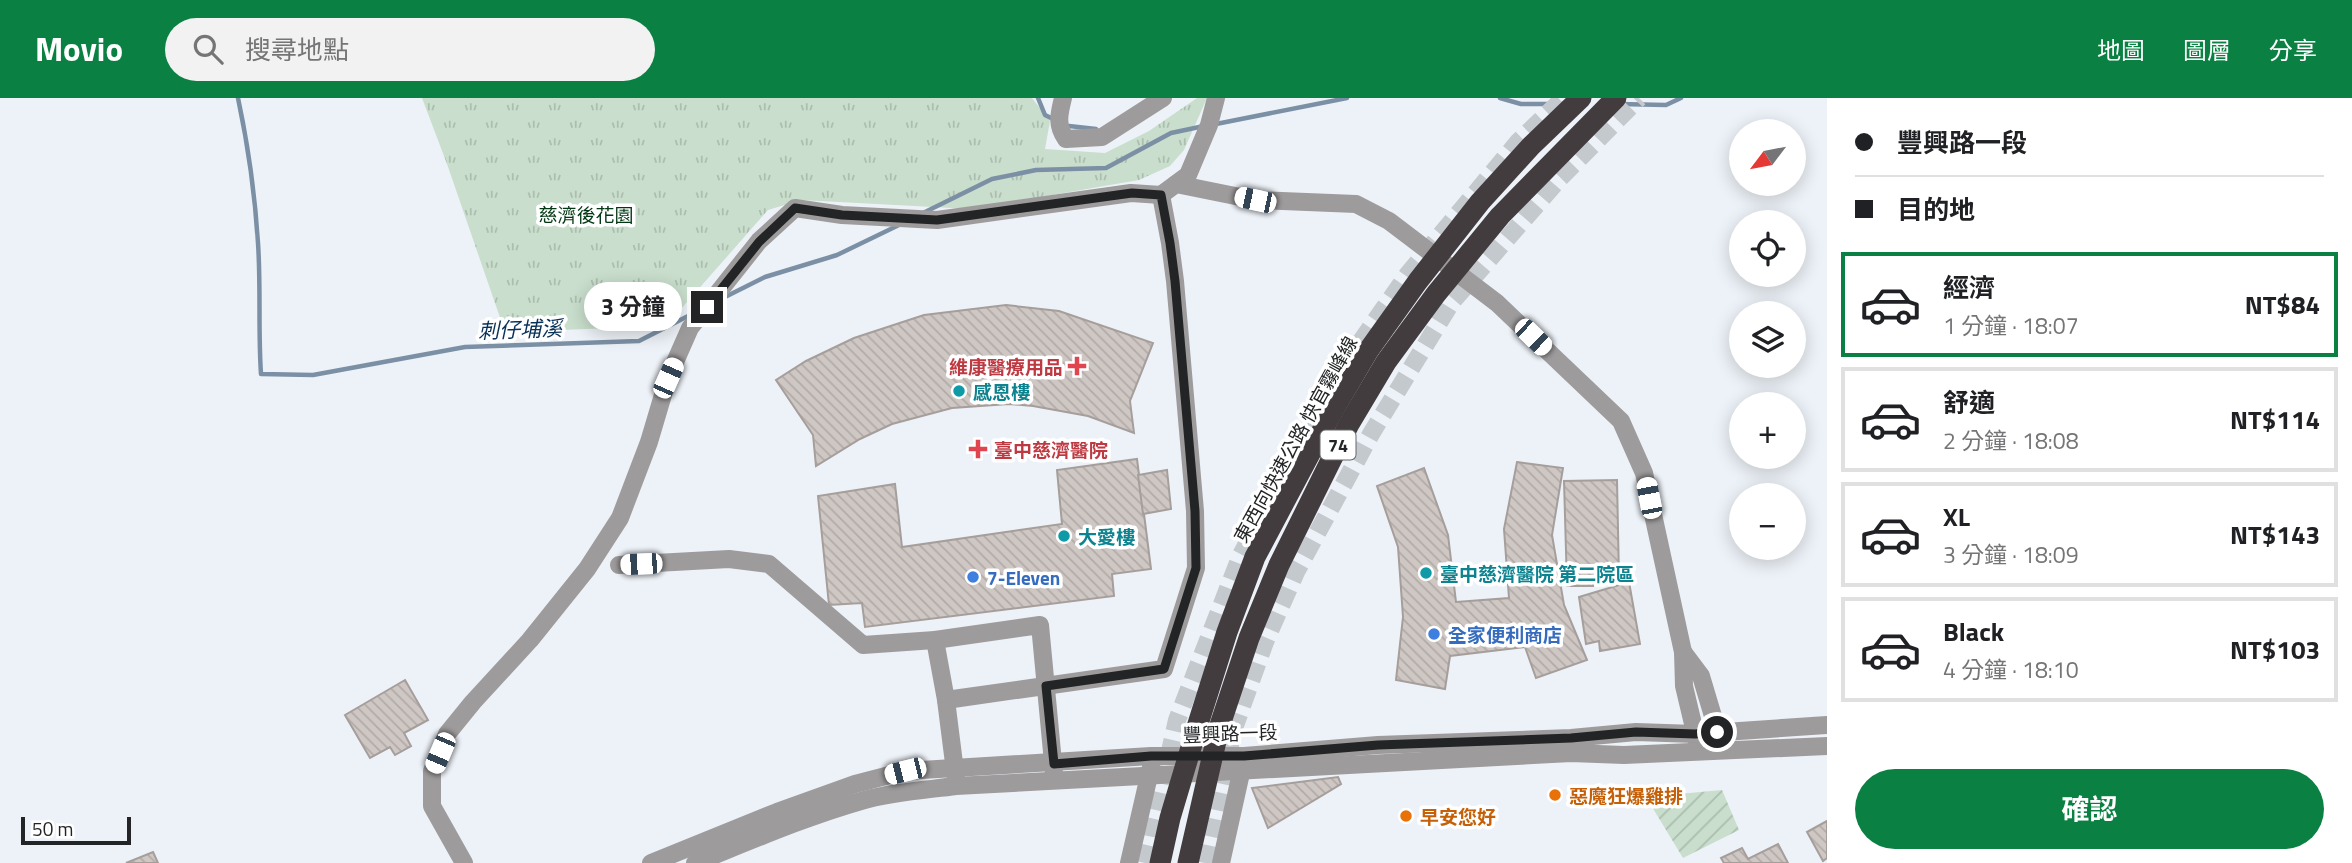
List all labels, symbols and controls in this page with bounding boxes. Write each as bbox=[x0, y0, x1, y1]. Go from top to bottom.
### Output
search box bbox=[165, 18, 655, 81]
text: Movio bbox=[35, 24, 123, 74]
icon: search bbox=[189, 30, 227, 68]
text: 搜尋地點 bbox=[245, 30, 349, 69]
text: 地圖 bbox=[2097, 32, 2145, 68]
text: 圖層 bbox=[2183, 32, 2231, 68]
text: 分享 bbox=[2269, 32, 2317, 68]
north arrow bbox=[1729, 119, 1806, 196]
map controls bbox=[1729, 119, 1806, 560]
text: 豐興路一段 bbox=[1897, 123, 2027, 162]
car bbox=[1233, 185, 1278, 215]
text: 目的地 bbox=[1897, 190, 1975, 229]
park label: 慈濟後花園 bbox=[538, 200, 634, 229]
button: locate bbox=[1729, 210, 1806, 287]
text: 經濟 bbox=[1943, 268, 1995, 307]
icon: car bbox=[1859, 273, 1922, 336]
callout: 3 分鐘 bbox=[584, 282, 682, 332]
text: NT$84 bbox=[2245, 285, 2320, 324]
text: 3 分鐘 bbox=[601, 289, 665, 324]
route end bbox=[691, 291, 723, 323]
button: layers bbox=[1729, 301, 1806, 378]
text: 1 分鐘 · 18:07 bbox=[1943, 308, 2079, 343]
water label: 刺仔埔溪 bbox=[477, 311, 566, 346]
car bbox=[1511, 315, 1556, 359]
street label: 東西向快速公路 快官霧峰線 bbox=[1226, 330, 1364, 548]
place label: 維康醫療用品 bbox=[949, 352, 1063, 381]
car bbox=[650, 355, 687, 401]
marker: 維康醫療用品 bbox=[1069, 358, 1085, 374]
place label: 感恩樓 bbox=[973, 377, 1030, 406]
marker: 感恩樓 bbox=[951, 383, 967, 399]
text: 舒適 bbox=[1943, 383, 1995, 422]
icon: car bbox=[1859, 388, 1922, 451]
button: + bbox=[1729, 392, 1806, 469]
text: NT$114 bbox=[2230, 400, 2320, 439]
text: 2 分鐘 · 18:08 bbox=[1943, 423, 2079, 458]
road number: 74 bbox=[1320, 430, 1356, 460]
place label: 臺中慈濟醫院 bbox=[994, 435, 1108, 464]
marker: 臺中慈濟醫院 bbox=[968, 439, 988, 459]
car bbox=[1635, 475, 1664, 521]
button: − bbox=[1729, 483, 1806, 560]
text: XL bbox=[1943, 497, 1970, 536]
icon: car bbox=[1859, 503, 1922, 566]
text: NT$143 bbox=[2230, 515, 2320, 554]
place label: 大愛樓 bbox=[1078, 522, 1135, 551]
marker: 大愛樓 bbox=[1056, 528, 1072, 544]
text: 3 分鐘 · 18:09 bbox=[1943, 537, 2079, 572]
car bbox=[620, 553, 663, 575]
place label: 臺中慈濟醫院 第二院區 bbox=[1440, 559, 1634, 588]
place label: 7-Eleven bbox=[987, 563, 1060, 592]
marker: 臺中慈濟醫院 第二院區 bbox=[1418, 565, 1434, 581]
marker: 7-Eleven bbox=[965, 569, 981, 585]
text: Black bbox=[1943, 612, 2004, 651]
icon: car bbox=[1859, 618, 1922, 681]
place label: 全家便利商店 bbox=[1448, 620, 1562, 649]
marker: 全家便利商店 bbox=[1426, 626, 1442, 642]
text: NT$103 bbox=[2230, 630, 2320, 669]
text: 4 分鐘 · 18:10 bbox=[1943, 652, 2079, 687]
route start bbox=[1701, 716, 1733, 748]
street label: 豐興路一段 bbox=[1182, 717, 1278, 749]
car bbox=[423, 730, 458, 776]
car bbox=[883, 756, 928, 786]
button: 確認 bbox=[1855, 769, 2324, 849]
place label: 惡魔狂爆雞排 bbox=[1569, 781, 1683, 810]
marker: 惡魔狂爆雞排 bbox=[1547, 787, 1563, 803]
place label: 早安您好 bbox=[1420, 802, 1496, 831]
marker: 早安您好 bbox=[1398, 808, 1414, 824]
scale bar bbox=[21, 814, 131, 846]
text: 50 m bbox=[32, 814, 73, 843]

